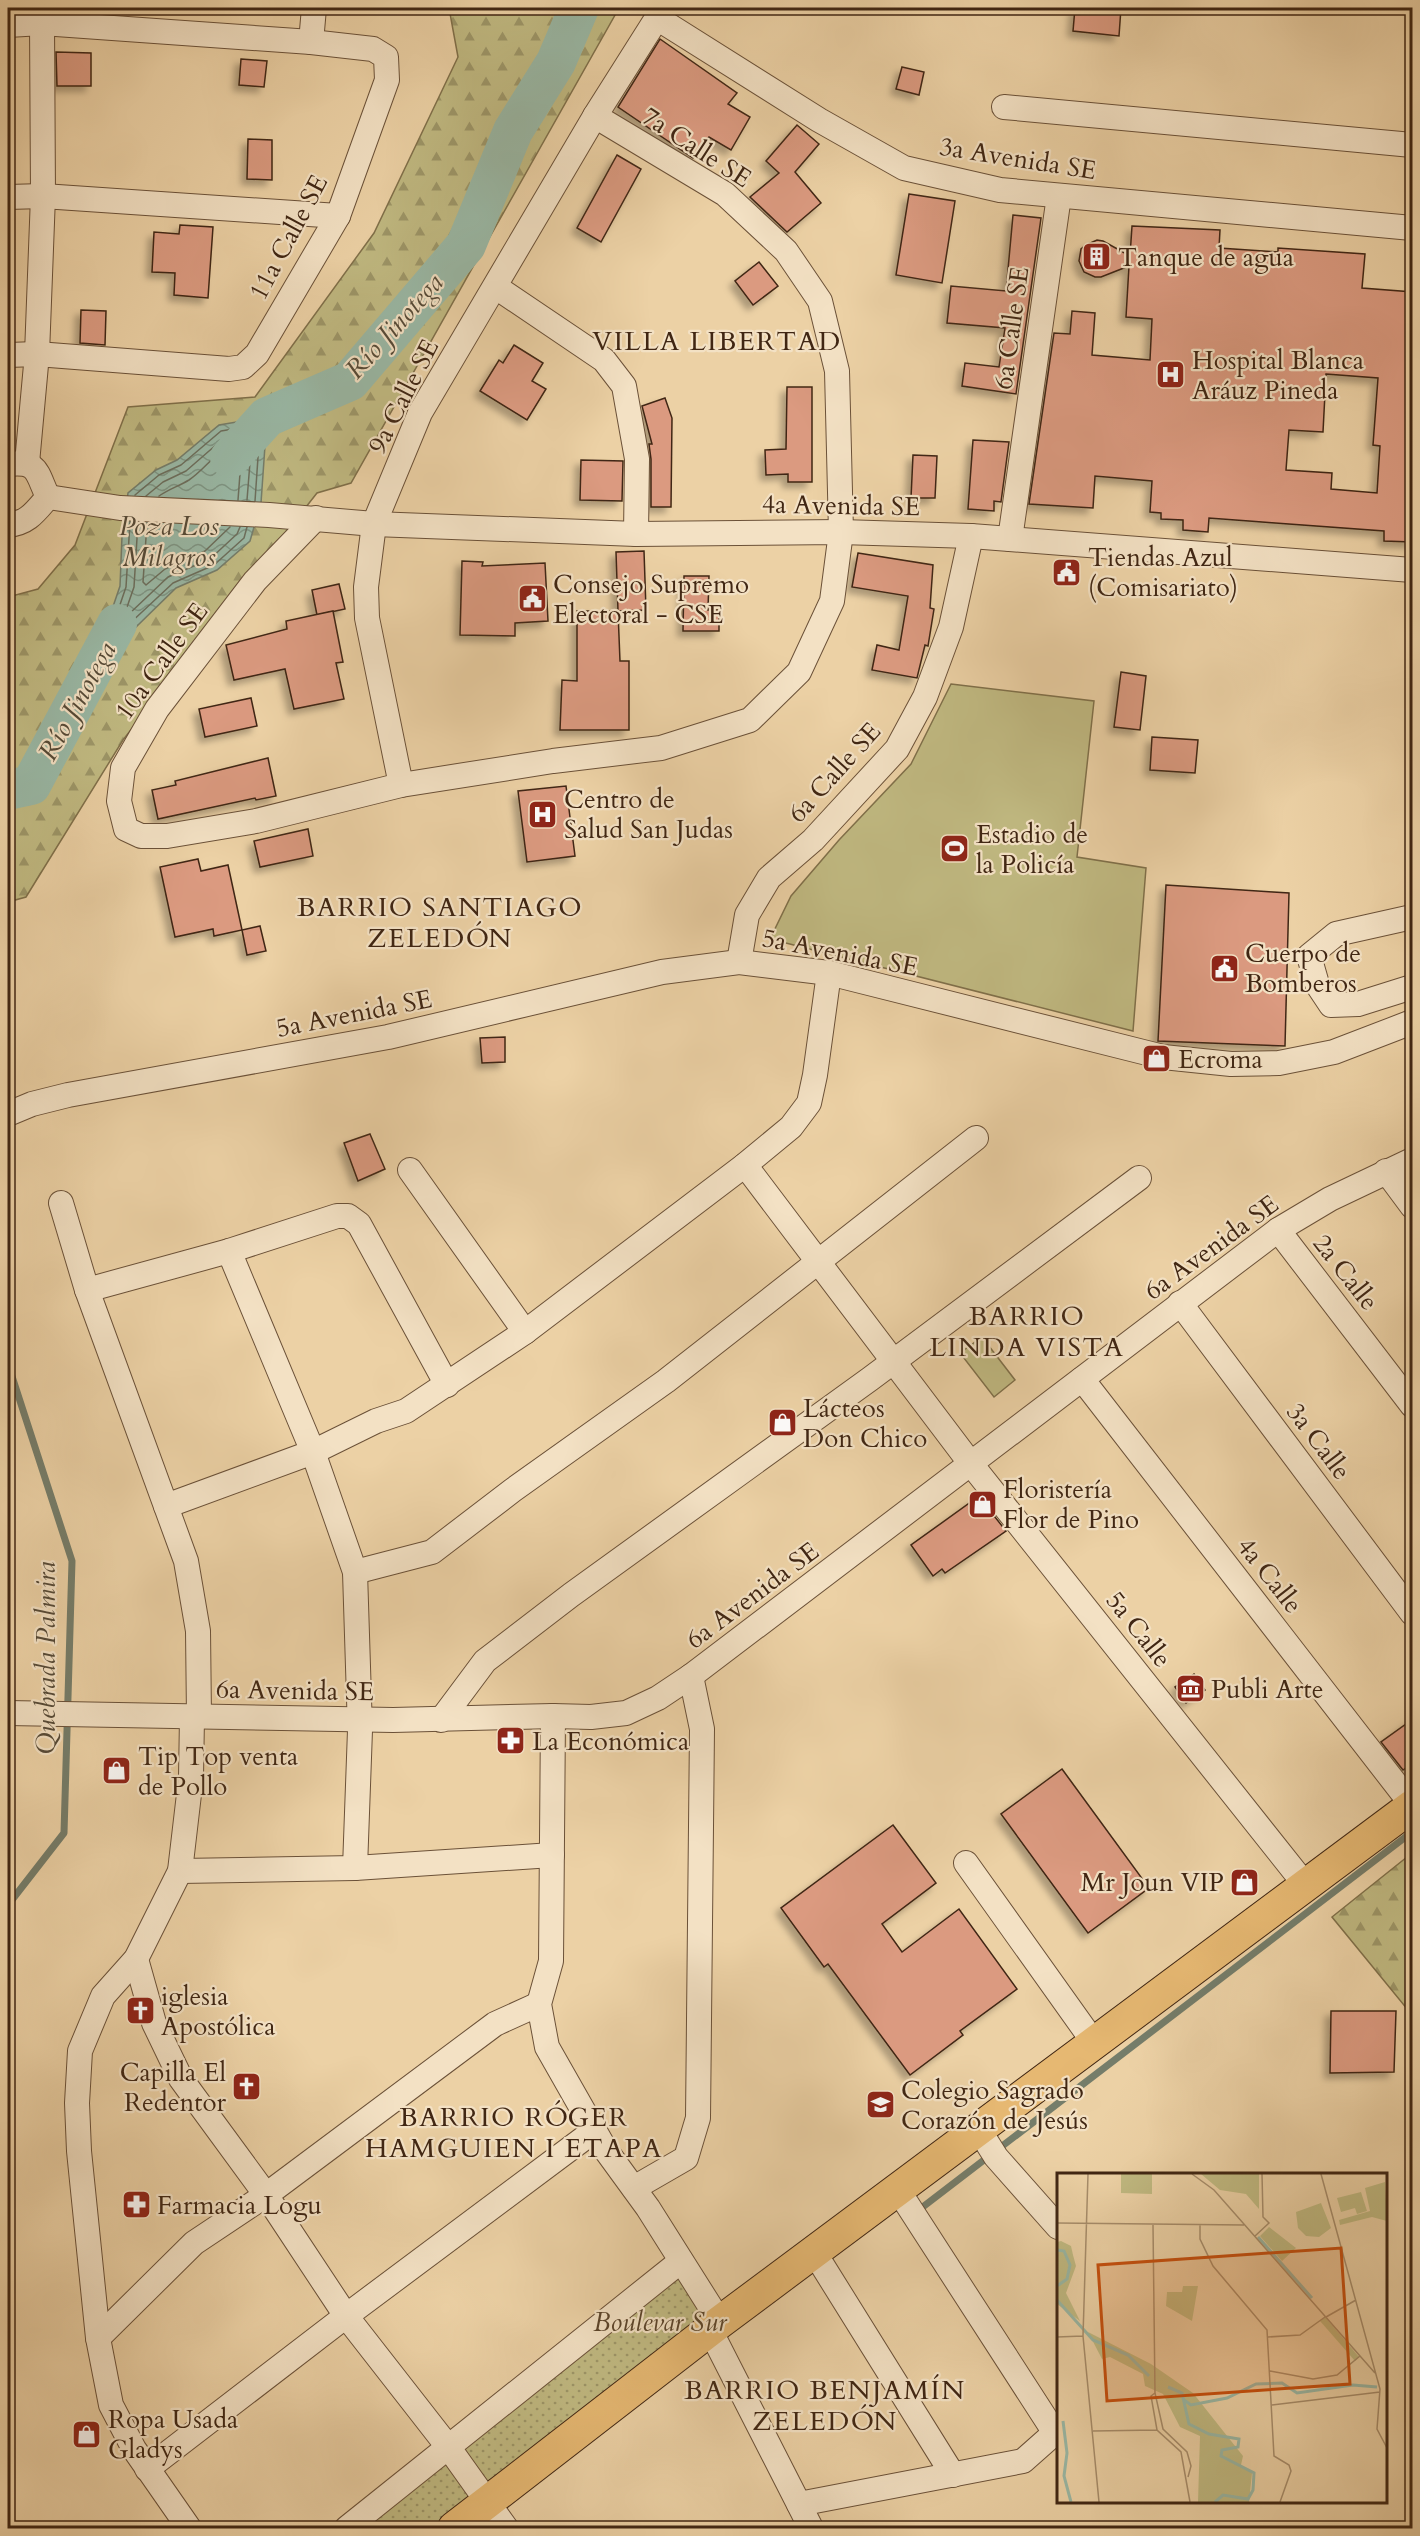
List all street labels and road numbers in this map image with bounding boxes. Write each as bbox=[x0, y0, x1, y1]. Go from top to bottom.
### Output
street label: 7a Calle SE bbox=[635, 99, 758, 196]
street label: 3a Avenida SE bbox=[937, 129, 1099, 188]
street label: 11a Calle SE bbox=[241, 169, 336, 306]
street label: 6a Calle SE bbox=[986, 264, 1037, 392]
street label: 9a Calle SE bbox=[360, 333, 447, 459]
street label: 4a Avenida SE bbox=[762, 487, 920, 524]
street label: 10a Calle SE bbox=[107, 596, 216, 727]
street label: 6a Calle SE bbox=[780, 715, 889, 830]
street label: 5a Avenida SE bbox=[759, 920, 921, 985]
street label: 5a Avenida SE bbox=[273, 981, 435, 1046]
street label: 6a Avenida SE bbox=[1137, 1187, 1286, 1308]
street label: 2a Calle bbox=[1305, 1227, 1386, 1318]
street label: 3a Calle bbox=[1278, 1396, 1359, 1487]
street label: 4a Calle bbox=[1229, 1530, 1310, 1621]
street label: 6a Avenida SE bbox=[679, 1534, 826, 1657]
street label: 5a Calle bbox=[1098, 1584, 1179, 1675]
street label: 6a Avenida SE bbox=[216, 1672, 374, 1709]

